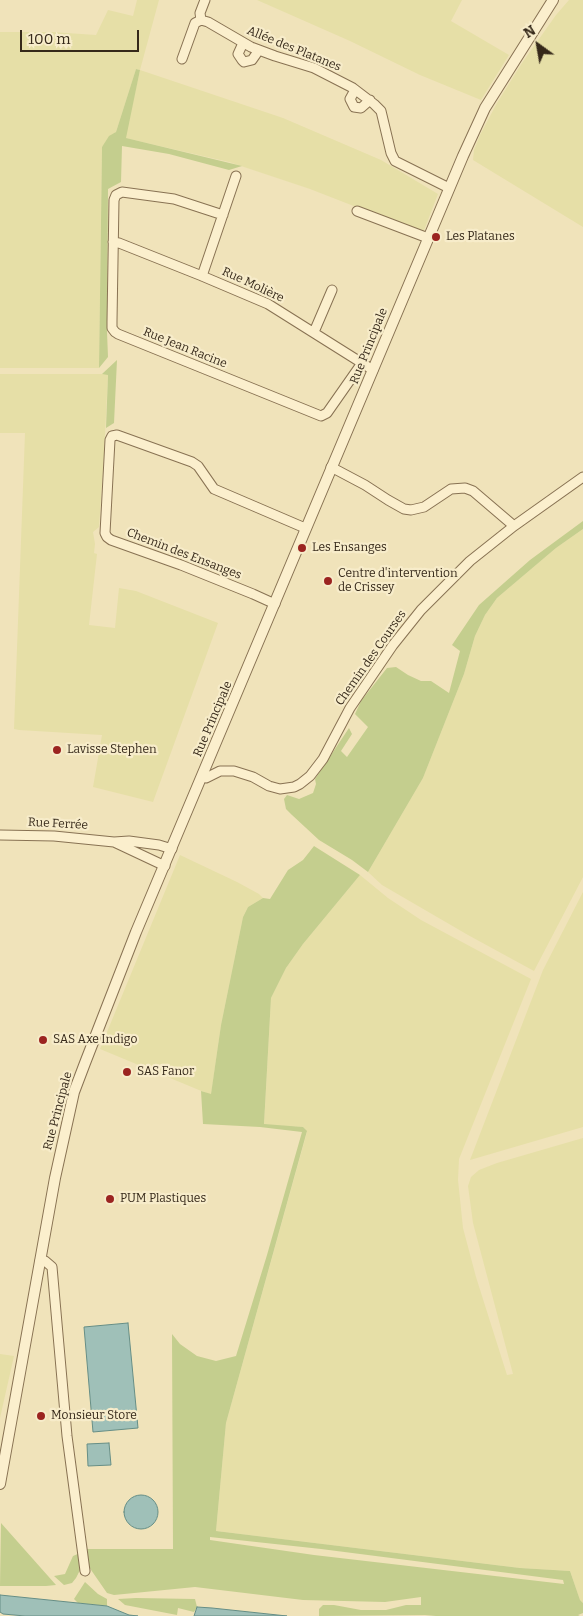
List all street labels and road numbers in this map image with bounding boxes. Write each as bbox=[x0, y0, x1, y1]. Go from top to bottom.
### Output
street label: Allée des Platanes bbox=[245, 24, 343, 74]
street label: Rue Molière bbox=[220, 264, 286, 306]
street label: Rue Principale bbox=[347, 306, 391, 386]
street label: Rue Jean Racine bbox=[141, 325, 229, 371]
street label: Chemin des Ensanges bbox=[125, 525, 243, 583]
street label: Chemin des Courses bbox=[333, 608, 409, 708]
street label: Rue Principale bbox=[191, 679, 235, 759]
street label: Rue Ferrée bbox=[28, 815, 88, 833]
street label: Rue Principale bbox=[41, 1070, 75, 1152]

